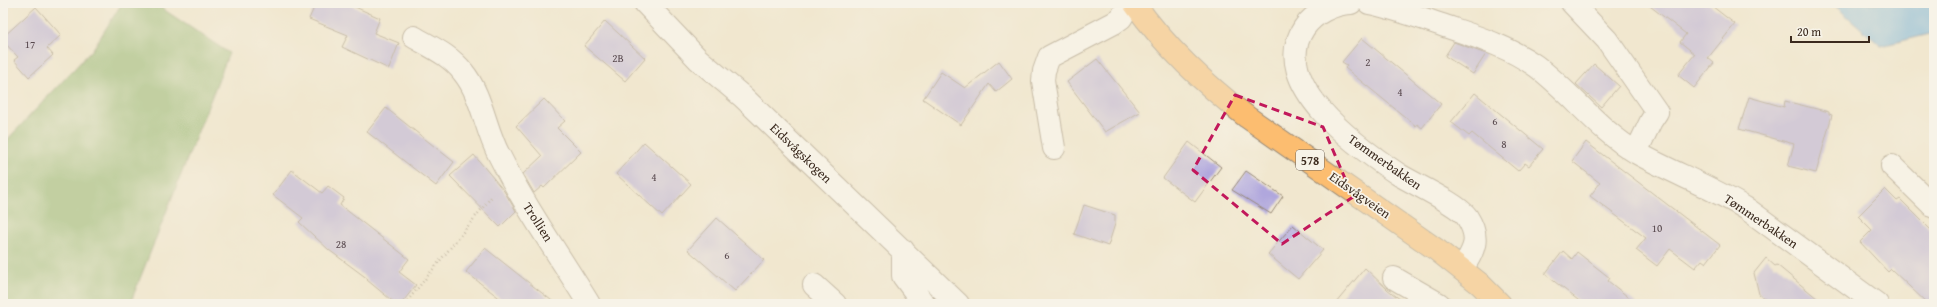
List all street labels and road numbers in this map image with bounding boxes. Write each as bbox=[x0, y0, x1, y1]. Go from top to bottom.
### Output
street label: Eidsvågskogen bbox=[766, 119, 837, 188]
street label: Tømmerbakken bbox=[1344, 130, 1426, 195]
road number: 578 bbox=[1296, 150, 1324, 170]
street label: Eidsvågveien bbox=[1326, 167, 1395, 223]
street label: Tømmerbakken bbox=[1720, 189, 1802, 253]
street label: Trollien bbox=[518, 199, 558, 246]

